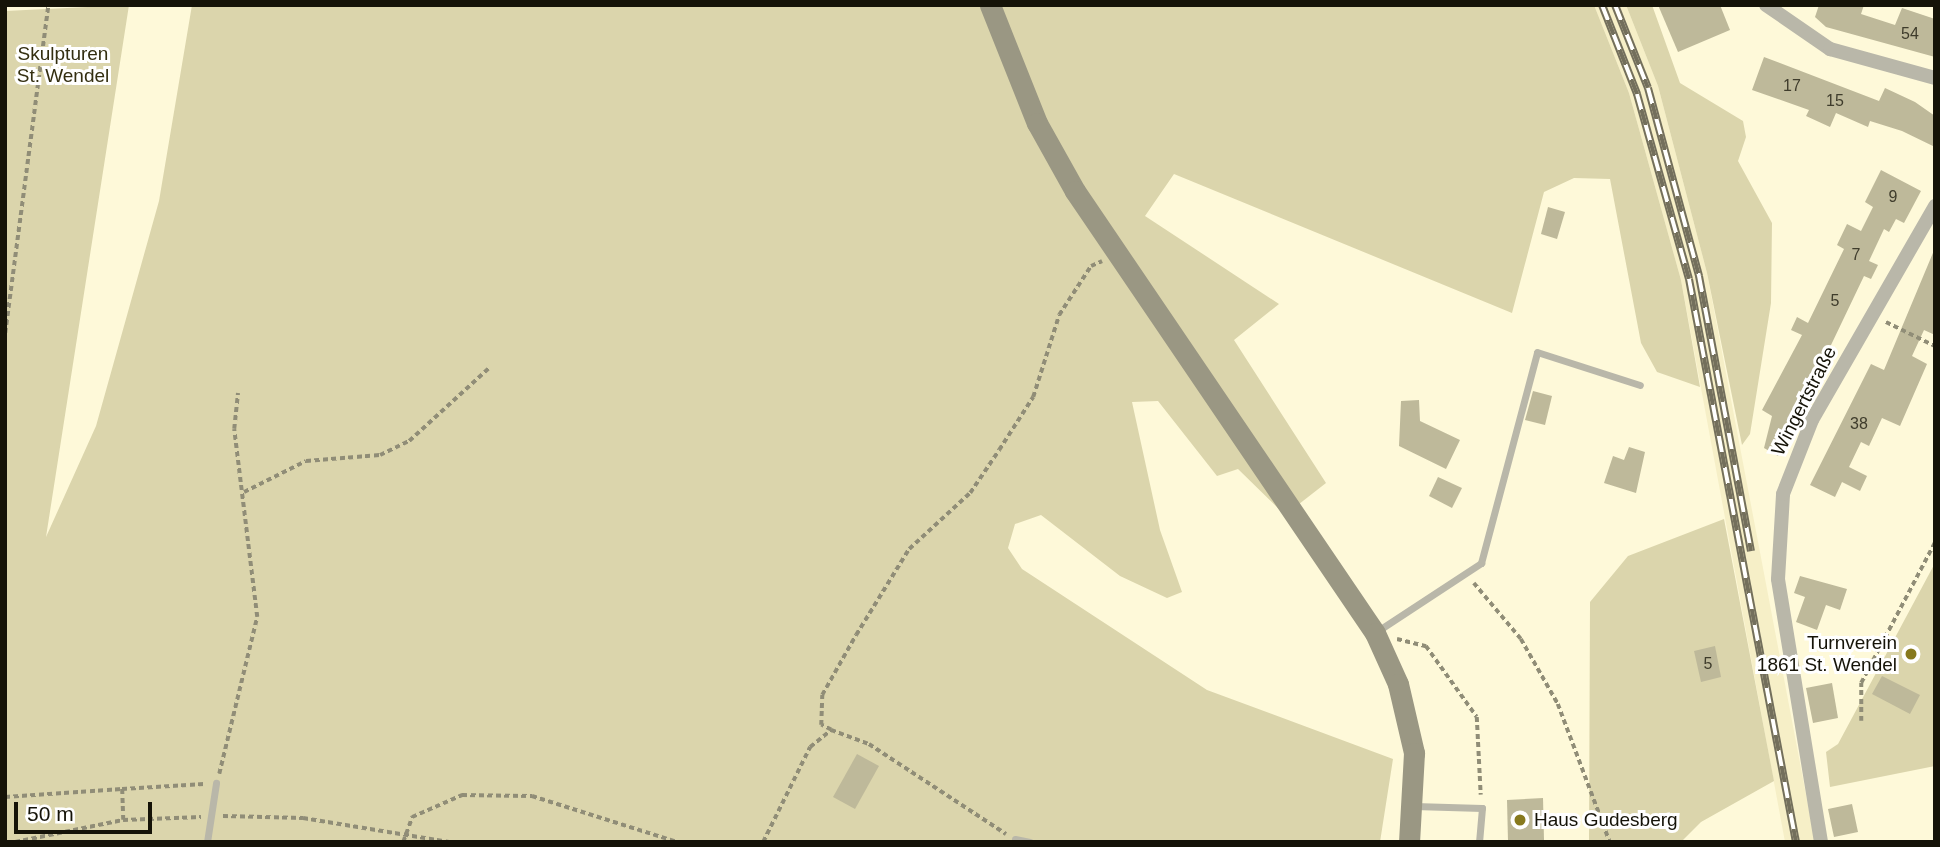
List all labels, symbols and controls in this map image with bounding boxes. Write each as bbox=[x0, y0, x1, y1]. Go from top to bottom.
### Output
house number: 54 bbox=[1901, 24, 1919, 44]
park label: Skulpturen St. Wendel bbox=[17, 43, 109, 87]
house number: 17 bbox=[1783, 76, 1801, 96]
house number: 15 bbox=[1826, 91, 1844, 111]
house number: 9 bbox=[1889, 187, 1897, 207]
house number: 7 bbox=[1852, 245, 1860, 265]
house number: 5 bbox=[1831, 291, 1839, 311]
street label: Wingertstraße bbox=[1767, 343, 1841, 459]
house number: 38 bbox=[1850, 414, 1868, 434]
place label: Turnverein 1861 St. Wendel bbox=[1757, 632, 1897, 676]
marker: Turnverein 1861 St. Wendel bbox=[1903, 646, 1919, 662]
house number: 5 bbox=[1704, 654, 1712, 674]
scale bar bbox=[18, 788, 156, 832]
text: 50 m bbox=[27, 802, 74, 825]
place label: Haus Gudesberg bbox=[1534, 809, 1678, 831]
marker: Haus Gudesberg bbox=[1512, 812, 1528, 828]

